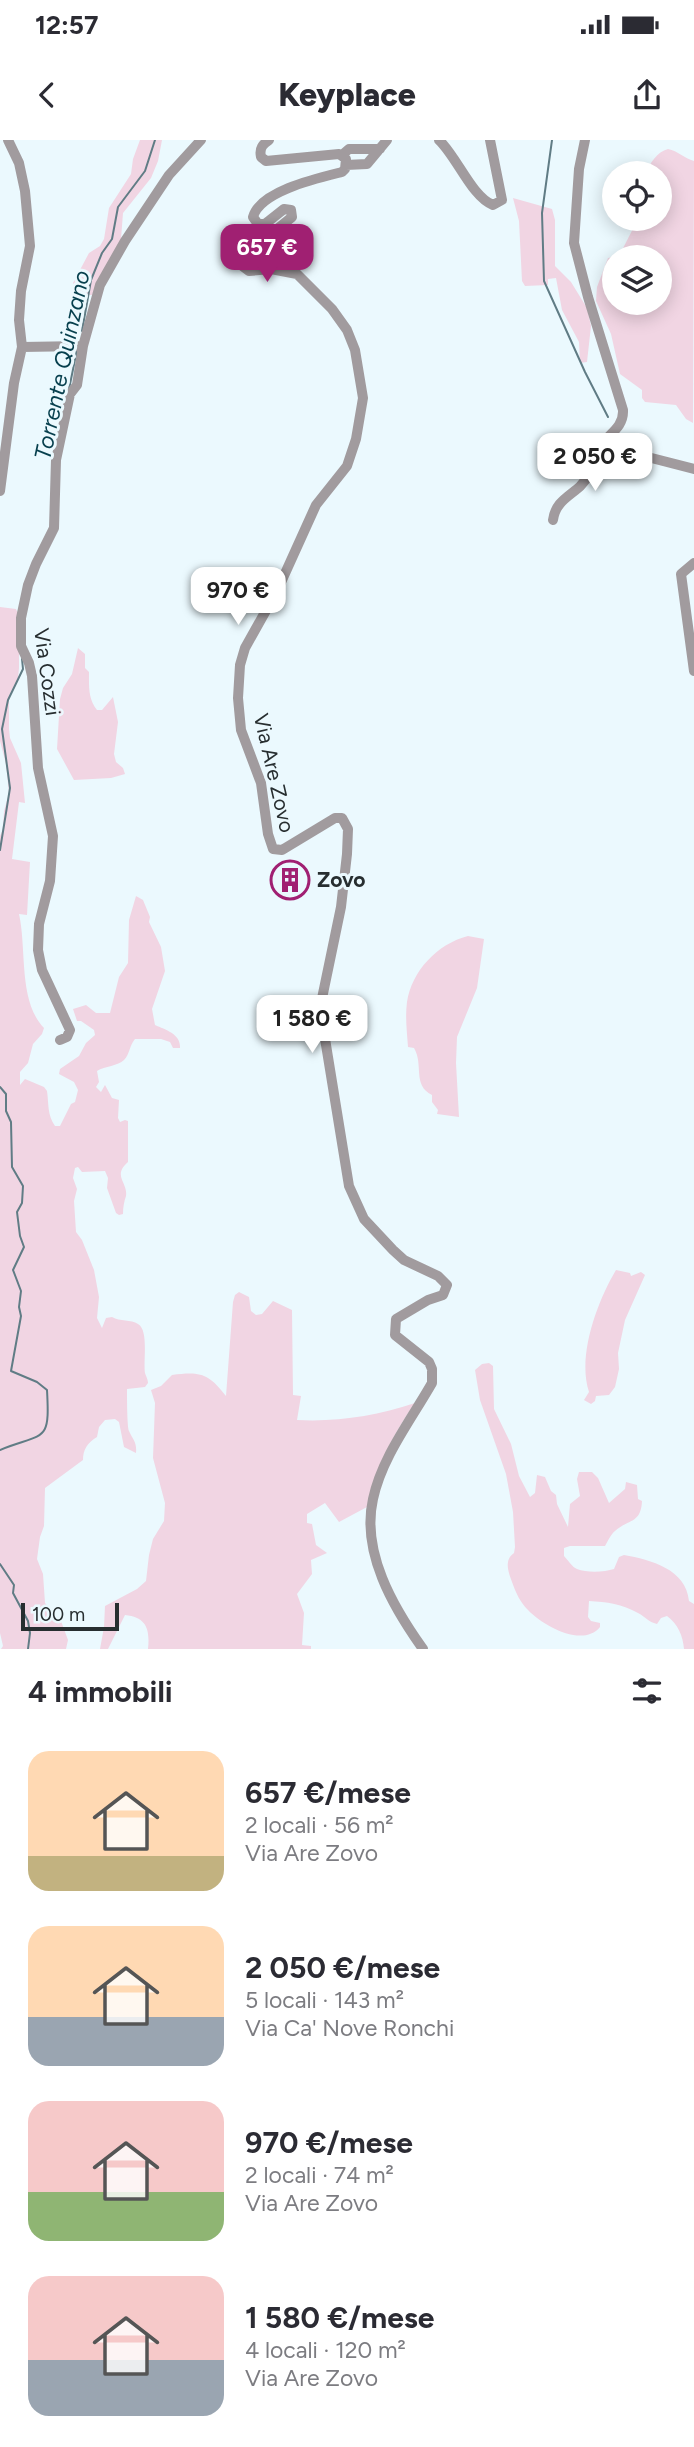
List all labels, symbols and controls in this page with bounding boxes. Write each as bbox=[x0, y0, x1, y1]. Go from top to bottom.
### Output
text: 12:57 bbox=[35, 9, 98, 41]
icon: back bbox=[28, 76, 66, 114]
text: Keyplace bbox=[278, 76, 416, 114]
icon: share bbox=[628, 76, 666, 114]
map controls bbox=[602, 161, 672, 315]
button: locate bbox=[602, 161, 672, 231]
pin: 657 € bbox=[218, 225, 316, 284]
text: 657 € bbox=[237, 233, 297, 261]
button: layers bbox=[602, 245, 672, 315]
water label: Torrente Quinzano bbox=[28, 268, 96, 462]
pin: 2 050 € bbox=[530, 434, 660, 493]
text: 2 050 € bbox=[553, 442, 637, 470]
pin: 970 € bbox=[189, 568, 287, 627]
text: 970 € bbox=[207, 576, 269, 604]
street label: Via Cozzi bbox=[29, 627, 66, 717]
street label: Via Are Zovo bbox=[249, 711, 300, 835]
building icon: Zovo bbox=[269, 859, 311, 901]
place label: Zovo bbox=[317, 867, 366, 892]
pin: 1 580 € bbox=[247, 996, 377, 1055]
text: 1 580 € bbox=[273, 1004, 351, 1032]
scale bar bbox=[21, 1600, 119, 1632]
text: 100 m bbox=[32, 1603, 85, 1626]
icon: filters bbox=[628, 1672, 666, 1710]
text: 4 immobili bbox=[28, 1673, 173, 1710]
text: 657 €/mese bbox=[245, 1774, 411, 1811]
icon: home bbox=[84, 1779, 168, 1863]
text: 2 locali · 56 m² bbox=[245, 1811, 394, 1839]
text: Via Are Zovo bbox=[245, 1839, 378, 1867]
text: 2 050 €/mese bbox=[245, 1949, 440, 1986]
icon: home bbox=[84, 1954, 168, 2038]
text: 5 locali · 143 m² bbox=[245, 1986, 404, 2014]
text: Via Ca' Nove Ronchi bbox=[245, 2014, 454, 2042]
text: 970 €/mese bbox=[245, 2124, 413, 2161]
icon: home bbox=[84, 2129, 168, 2213]
text: 2 locali · 74 m² bbox=[245, 2161, 394, 2189]
text: Via Are Zovo bbox=[245, 2189, 378, 2217]
text: 1 580 €/mese bbox=[245, 2299, 434, 2336]
icon: home bbox=[84, 2304, 168, 2388]
text: 4 locali · 120 m² bbox=[245, 2336, 406, 2364]
text: Via Are Zovo bbox=[245, 2364, 378, 2392]

